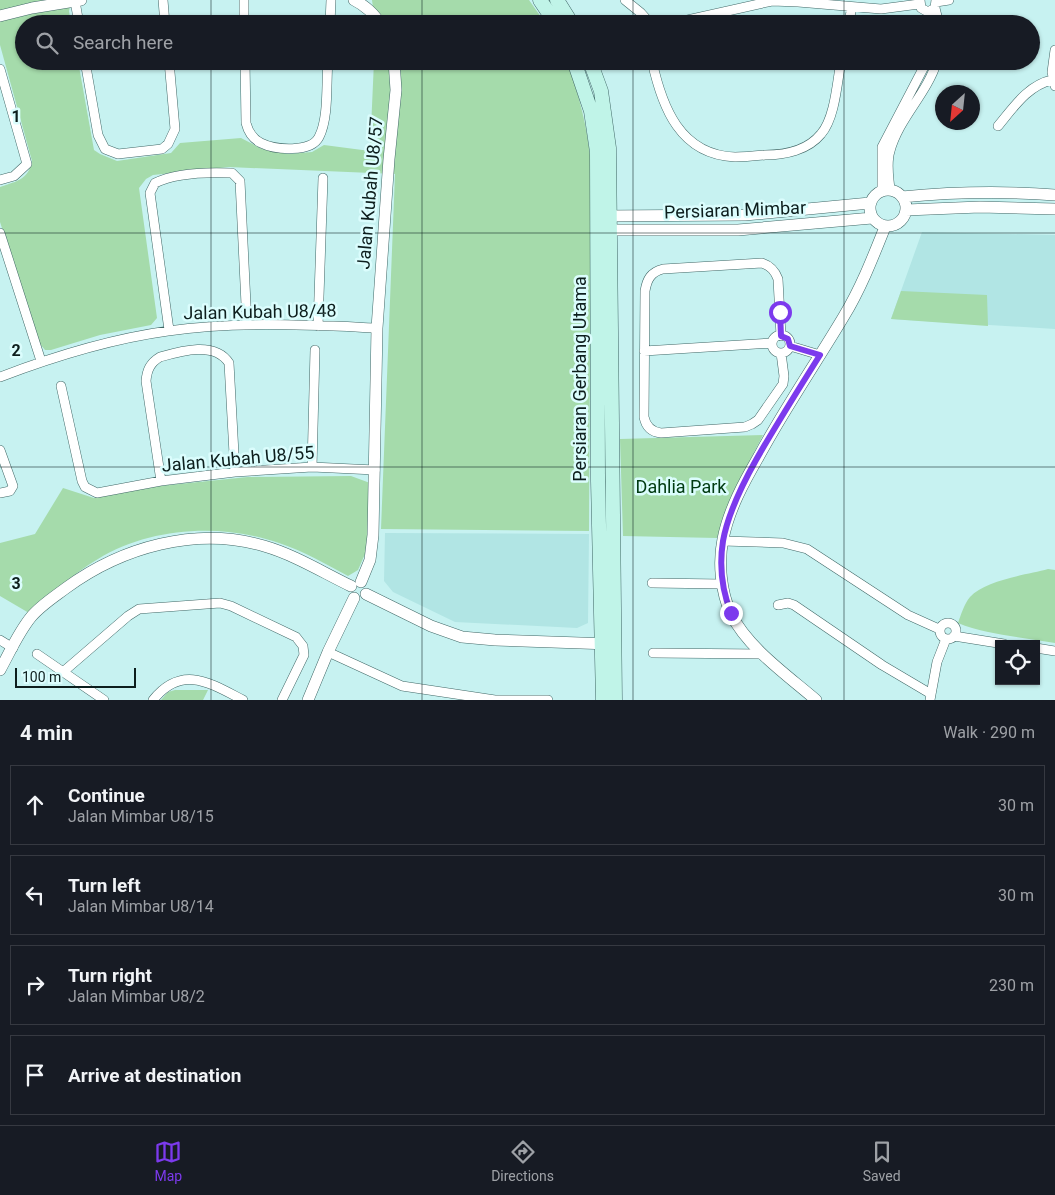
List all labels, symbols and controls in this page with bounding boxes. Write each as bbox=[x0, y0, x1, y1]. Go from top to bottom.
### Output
search box bbox=[15, 15, 1040, 70]
icon: search bbox=[33, 29, 61, 57]
text: Search here bbox=[73, 31, 173, 54]
north arrow bbox=[935, 85, 980, 130]
text: 1 bbox=[11, 107, 21, 126]
street label: Jalan Kubah U8/57 bbox=[352, 116, 387, 270]
street label: Persiaran Mimbar bbox=[664, 197, 806, 222]
street label: Persiaran Gerbang Utama bbox=[569, 276, 590, 482]
street label: Jalan Kubah U8/48 bbox=[183, 300, 337, 323]
route start bbox=[769, 301, 792, 324]
text: 2 bbox=[11, 341, 21, 360]
street label: Jalan Kubah U8/55 bbox=[161, 441, 315, 476]
park label: Dahlia Park bbox=[636, 476, 727, 497]
text: 3 bbox=[11, 574, 21, 593]
route end bbox=[720, 602, 743, 625]
map controls bbox=[995, 640, 1040, 685]
button: locate bbox=[995, 640, 1040, 685]
scale bar bbox=[15, 665, 136, 688]
text: 100 m bbox=[22, 669, 61, 685]
text: 4 min bbox=[20, 721, 73, 745]
text: Walk · 290 m bbox=[943, 723, 1035, 742]
text: Continue bbox=[68, 784, 145, 807]
icon: ahead bbox=[21, 791, 49, 819]
text: 30 m bbox=[998, 796, 1034, 815]
text: Jalan Mimbar U8/15 bbox=[68, 807, 214, 826]
text: Turn left bbox=[68, 874, 141, 897]
icon: left bbox=[21, 881, 49, 909]
text: 30 m bbox=[998, 886, 1034, 905]
text: Jalan Mimbar U8/14 bbox=[68, 897, 214, 916]
text: Turn right bbox=[68, 964, 152, 987]
icon: right bbox=[21, 971, 49, 999]
text: 230 m bbox=[989, 976, 1034, 995]
text: Jalan Mimbar U8/2 bbox=[68, 987, 205, 1006]
icon: arrive bbox=[21, 1061, 49, 1089]
text: Arrive at destination bbox=[68, 1064, 241, 1087]
tab: Map bbox=[154, 1138, 182, 1184]
tab: Directions bbox=[491, 1138, 554, 1184]
tab: Saved bbox=[863, 1138, 901, 1184]

